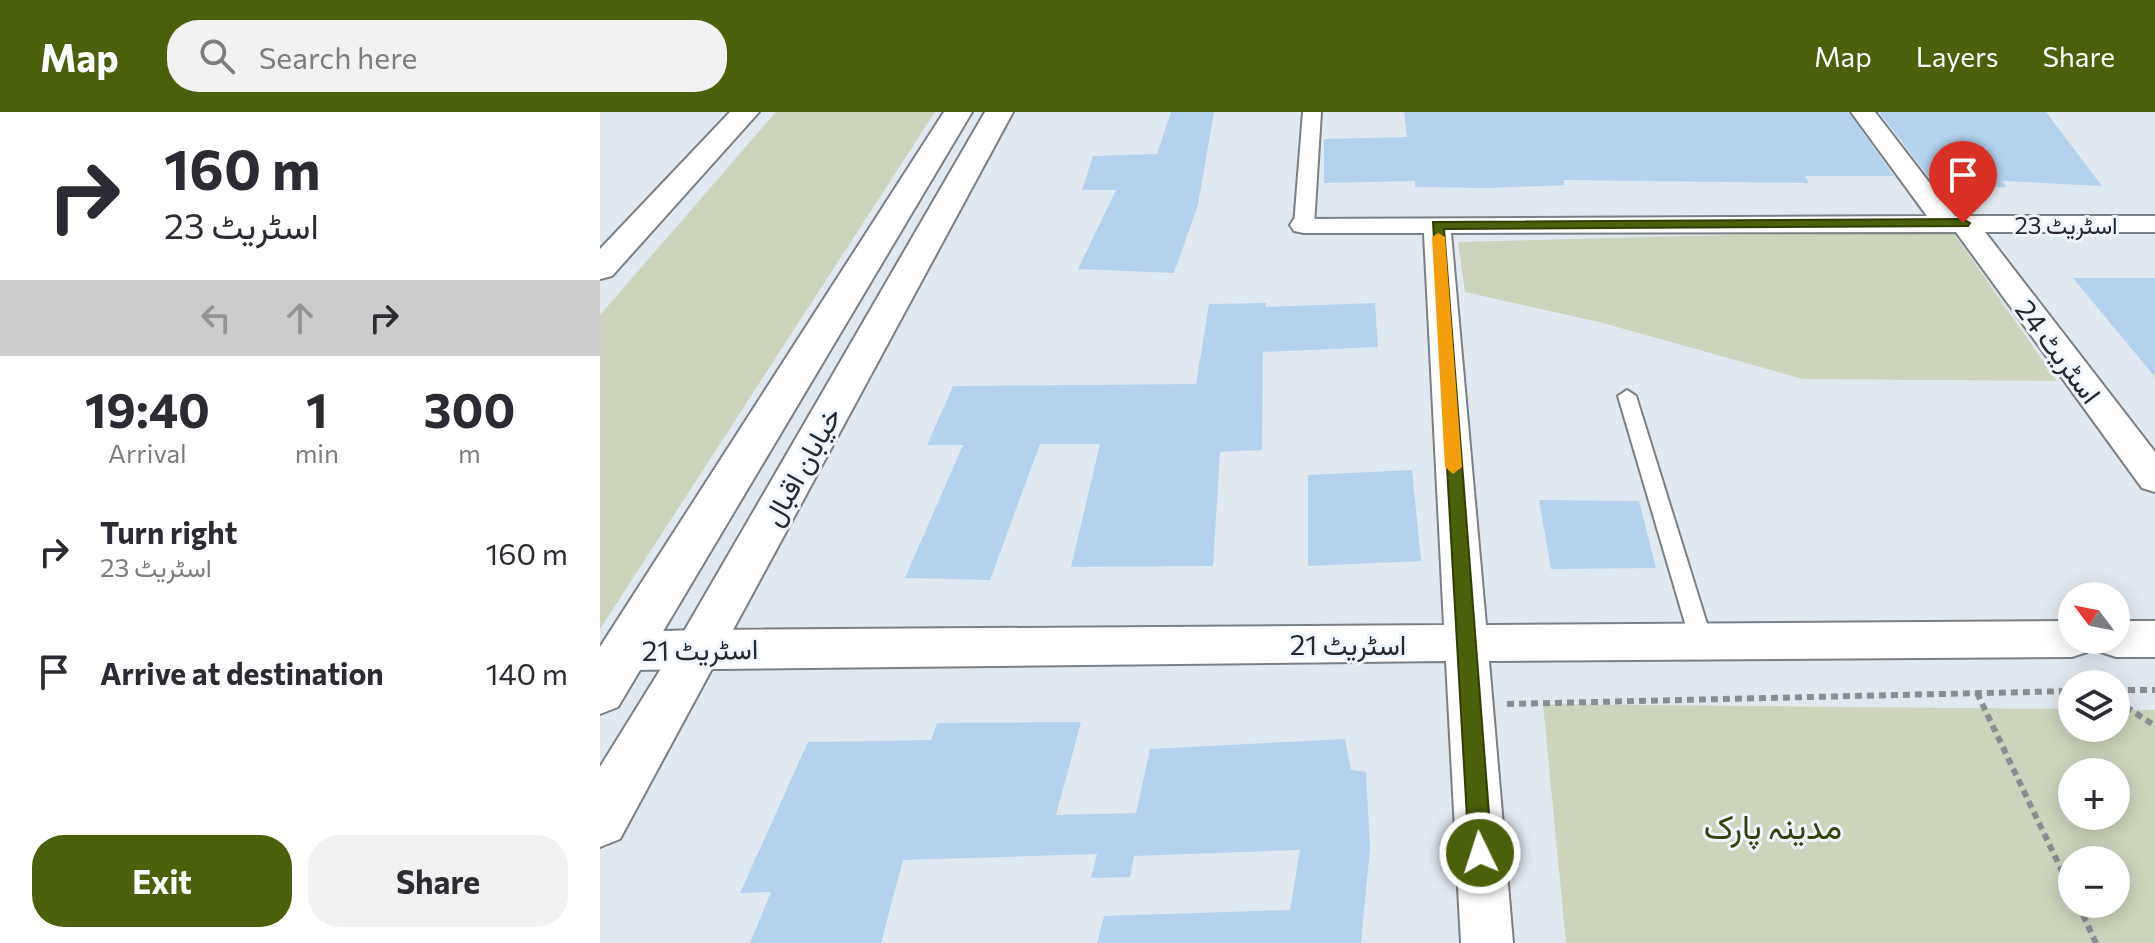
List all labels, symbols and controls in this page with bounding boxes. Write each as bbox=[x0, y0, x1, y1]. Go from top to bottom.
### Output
search box bbox=[167, 20, 727, 92]
text: Map bbox=[40, 33, 119, 80]
icon: search bbox=[195, 34, 239, 78]
text: Search here bbox=[259, 38, 417, 75]
text: Map bbox=[1814, 39, 1872, 73]
text: Layers bbox=[1916, 39, 1998, 73]
text: Share bbox=[2042, 39, 2115, 73]
text: 160 m bbox=[164, 133, 321, 202]
pin bbox=[1929, 141, 1997, 223]
icon: right bbox=[32, 144, 136, 248]
icon: arrive bbox=[1941, 153, 1985, 197]
text: اسٹریٹ 23 bbox=[164, 202, 319, 246]
street label: اسٹریٹ 23 bbox=[2014, 210, 2118, 241]
street label: اسٹریٹ 24 bbox=[2007, 293, 2109, 411]
icon: left bbox=[194, 296, 238, 340]
icon: ahead bbox=[278, 296, 322, 340]
icon: right bbox=[362, 296, 406, 340]
text: 19:40 bbox=[85, 379, 210, 438]
text: 1 bbox=[306, 379, 328, 438]
text: 300 bbox=[424, 379, 515, 438]
street label: خیابان اقبال bbox=[755, 401, 848, 532]
text: Arrival bbox=[108, 437, 187, 468]
text: min bbox=[295, 437, 339, 468]
text: m bbox=[458, 437, 481, 468]
text: Turn right bbox=[100, 513, 237, 550]
icon: right bbox=[32, 530, 76, 574]
text: 160 m bbox=[485, 534, 568, 571]
text: اسٹریٹ 23 bbox=[100, 551, 212, 582]
north arrow bbox=[2058, 582, 2130, 654]
map controls bbox=[2058, 582, 2130, 918]
street label: اسٹریٹ 21 bbox=[1290, 627, 1406, 663]
street label: اسٹریٹ 21 bbox=[641, 631, 759, 669]
icon: arrive bbox=[32, 650, 76, 694]
text: Arrive at destination bbox=[100, 654, 384, 691]
text: 140 m bbox=[486, 654, 568, 691]
button: layers bbox=[2058, 670, 2130, 742]
button: + bbox=[2058, 758, 2130, 830]
park label: مدینہ پارک bbox=[1704, 804, 1842, 850]
position arrow bbox=[1438, 811, 1522, 895]
button: Exit bbox=[32, 835, 292, 927]
button: Share bbox=[308, 835, 568, 927]
button: − bbox=[2058, 846, 2130, 918]

